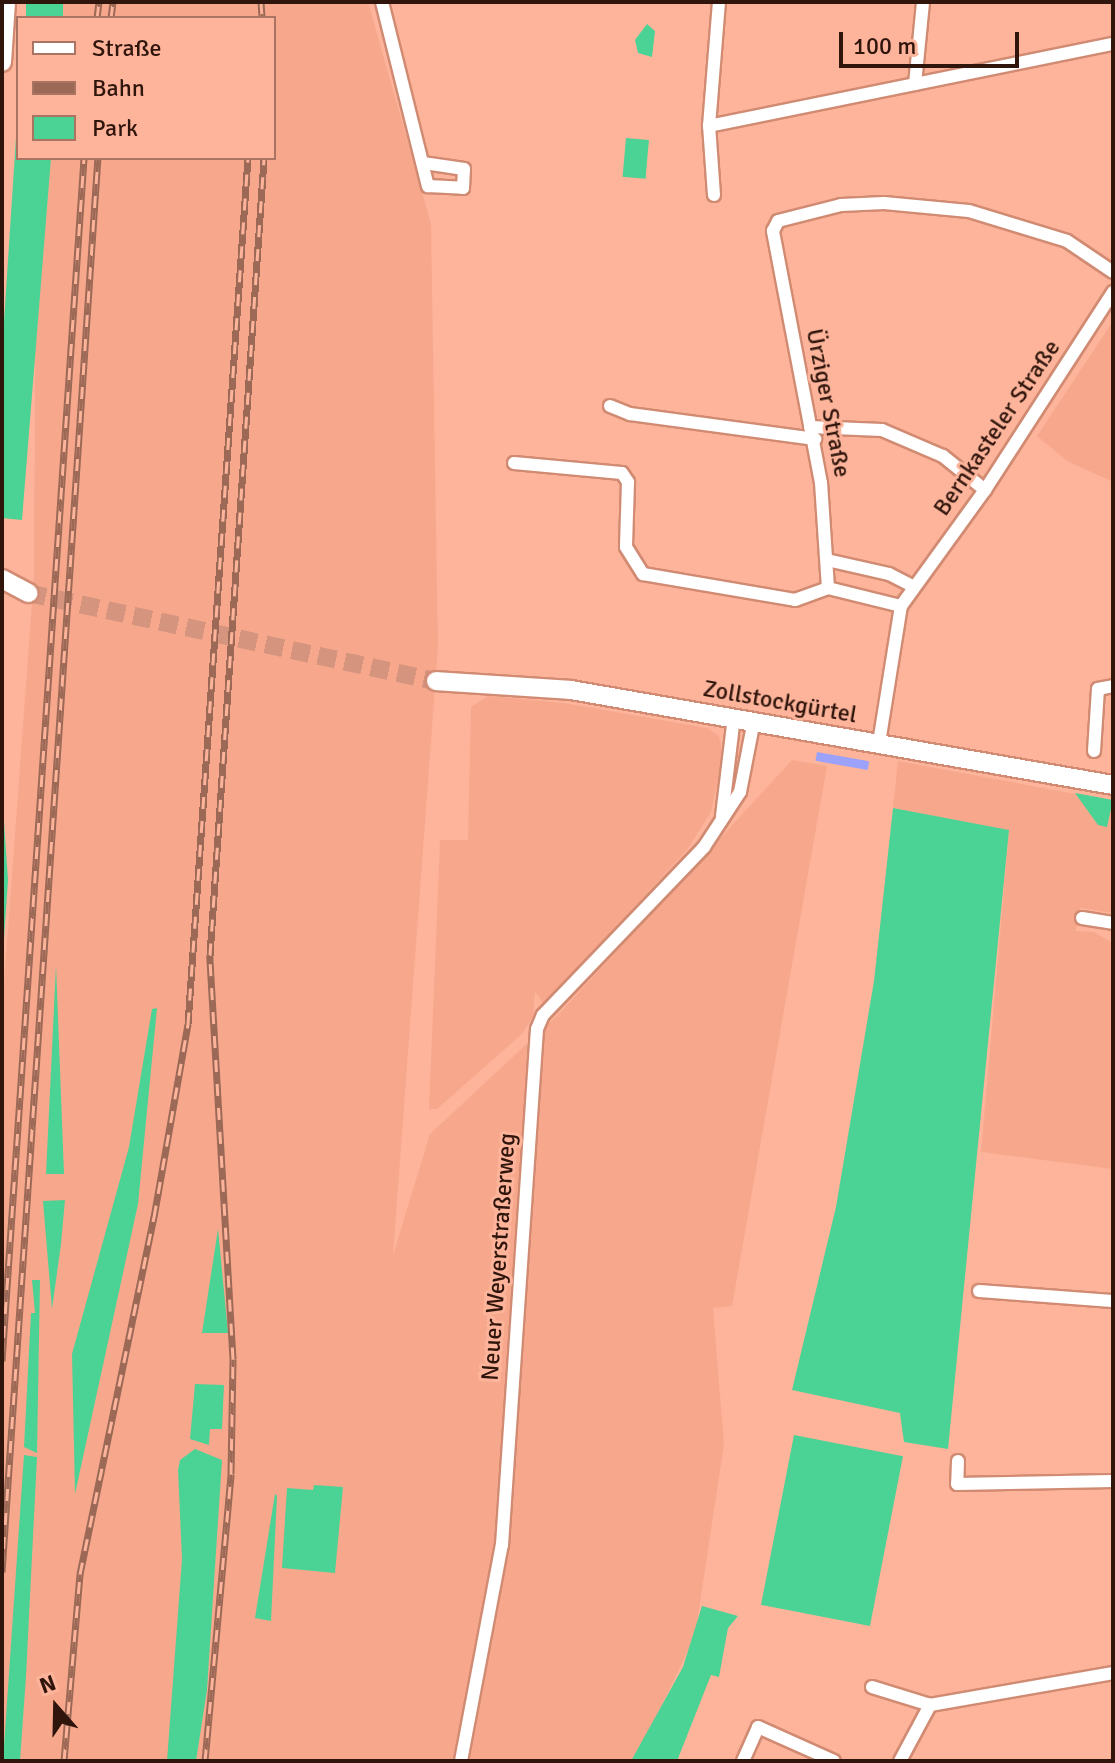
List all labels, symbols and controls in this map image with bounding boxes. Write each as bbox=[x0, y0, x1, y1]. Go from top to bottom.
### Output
legend bbox=[16, 16, 276, 160]
scale bar bbox=[843, 16, 1023, 66]
text: 100 m bbox=[853, 31, 916, 61]
text: Straße bbox=[92, 33, 162, 63]
text: Bahn bbox=[92, 73, 145, 103]
text: Park bbox=[92, 113, 138, 143]
street label: Ürziger Straße bbox=[799, 326, 857, 480]
street label: Bernkasteler Straße bbox=[927, 335, 1067, 521]
street label: Zollstockgürtel bbox=[701, 674, 859, 730]
street label: Neuer Weyerstraßerweg bbox=[476, 1132, 522, 1382]
north arrow bbox=[16, 1667, 96, 1747]
text: N bbox=[36, 1669, 59, 1699]

